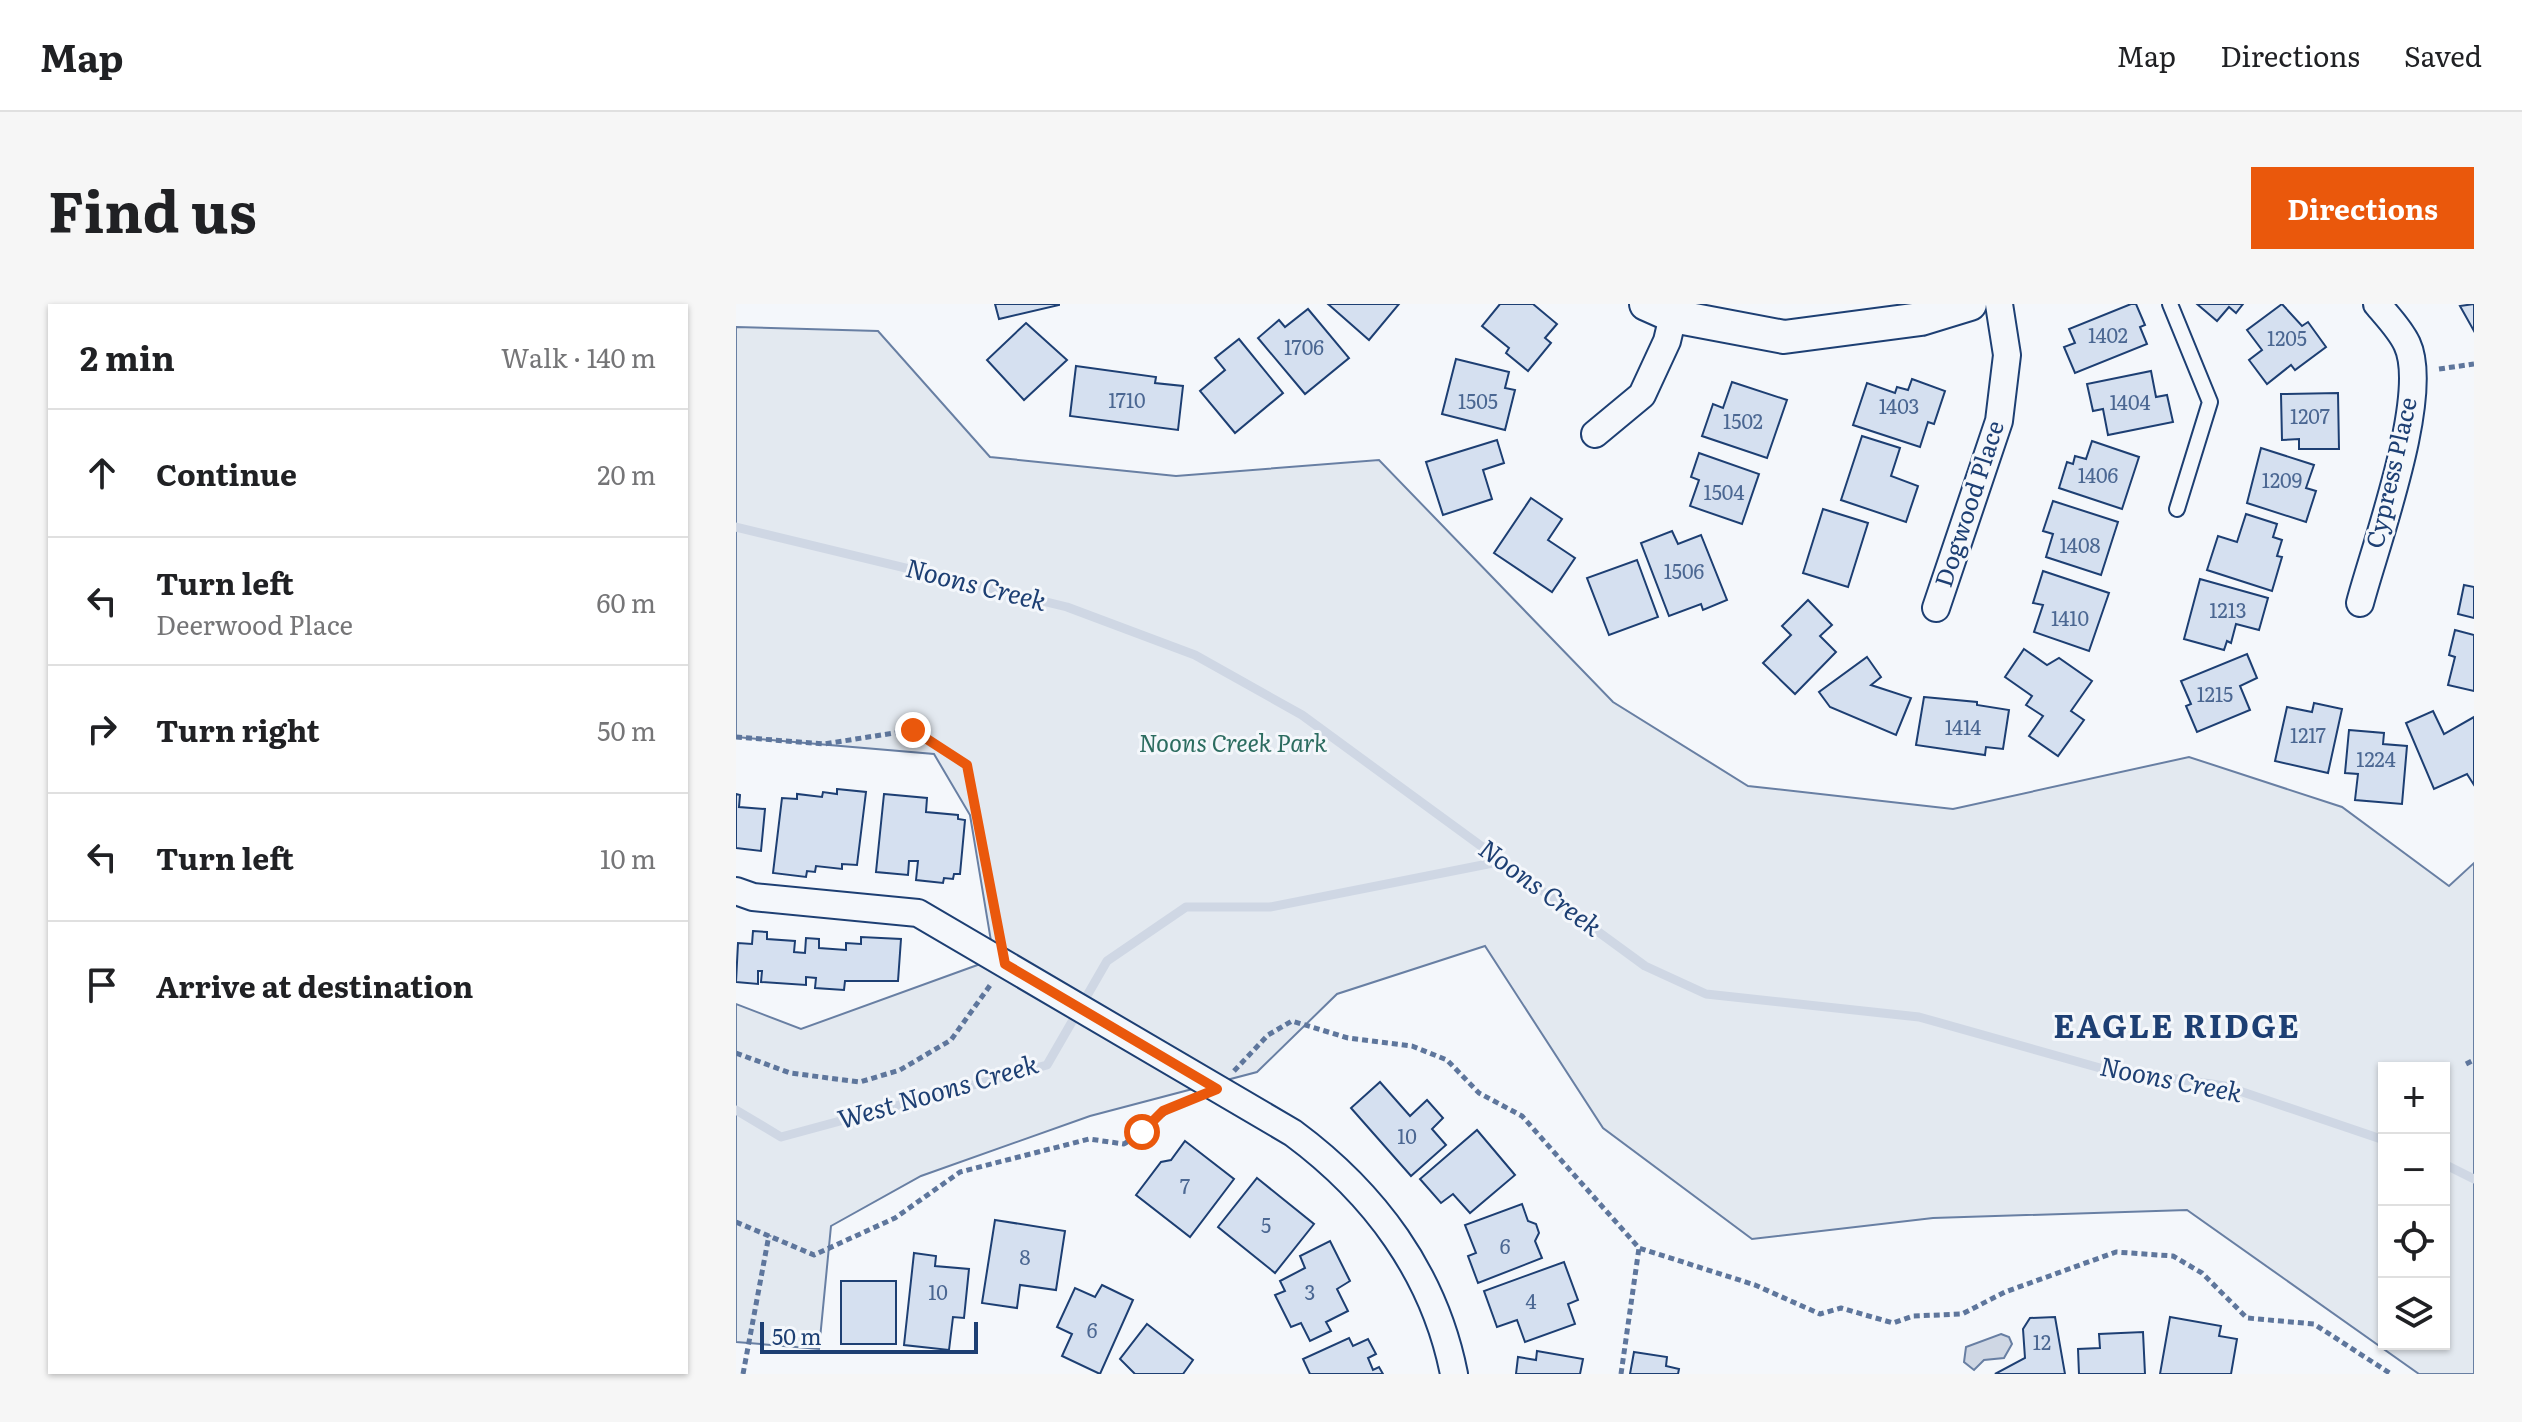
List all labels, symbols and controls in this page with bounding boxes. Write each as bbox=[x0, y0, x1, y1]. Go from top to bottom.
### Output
text: Map bbox=[40, 27, 124, 84]
text: Map bbox=[2117, 34, 2176, 76]
text: Directions bbox=[2220, 34, 2360, 76]
text: Saved bbox=[2404, 34, 2482, 76]
text: Find us bbox=[48, 167, 257, 250]
button: Directions bbox=[2251, 167, 2474, 249]
house number: 1402 bbox=[2088, 319, 2128, 349]
house number: 1205 bbox=[2267, 322, 2307, 352]
text: 2 min bbox=[80, 331, 175, 381]
house number: 1706 bbox=[1284, 331, 1324, 361]
text: Walk · 140 m bbox=[501, 337, 656, 376]
house number: 1710 bbox=[1108, 384, 1146, 414]
house number: 1505 bbox=[1458, 385, 1498, 415]
house number: 1404 bbox=[2110, 386, 2150, 416]
house number: 1403 bbox=[1879, 390, 1919, 420]
street label: Cypress Place bbox=[2355, 393, 2424, 551]
house number: 1207 bbox=[2290, 400, 2330, 430]
house number: 1502 bbox=[1723, 405, 1763, 435]
street label: Dogwood Place bbox=[1924, 415, 2011, 591]
icon: ahead bbox=[80, 451, 124, 495]
text: Continue bbox=[156, 451, 297, 495]
text: 20 m bbox=[597, 454, 656, 493]
house number: 1406 bbox=[2078, 459, 2119, 489]
house number: 1209 bbox=[2262, 464, 2302, 494]
house number: 1504 bbox=[1704, 476, 1744, 506]
house number: 1408 bbox=[2060, 529, 2100, 559]
water label: Noons Creek bbox=[902, 546, 1052, 619]
house number: 1506 bbox=[1664, 555, 1705, 585]
text: Turn left bbox=[156, 560, 294, 604]
icon: left bbox=[80, 579, 124, 623]
text: 60 m bbox=[597, 582, 656, 621]
house number: 1213 bbox=[2209, 594, 2247, 624]
house number: 1410 bbox=[2051, 602, 2089, 632]
text: Deerwood Place bbox=[156, 604, 353, 643]
house number: 1215 bbox=[2197, 678, 2233, 708]
icon: right bbox=[80, 707, 124, 751]
text: Turn right bbox=[156, 707, 320, 751]
text: 50 m bbox=[597, 710, 656, 749]
house number: 1414 bbox=[1945, 711, 1981, 741]
route end bbox=[895, 712, 931, 748]
house number: 1217 bbox=[2290, 719, 2326, 749]
park label: Noons Creek Park bbox=[1139, 724, 1328, 759]
house number: 1224 bbox=[2356, 743, 2396, 773]
water label: Noons Creek bbox=[1472, 828, 1612, 944]
icon: left bbox=[80, 835, 124, 879]
text: Turn left bbox=[156, 835, 294, 879]
text: 10 m bbox=[600, 838, 656, 877]
icon: arrive bbox=[80, 963, 124, 1007]
text: Arrive at destination bbox=[156, 963, 473, 1007]
district label: EAGLE RIDGE bbox=[2053, 1000, 2301, 1048]
water label: West Noons Creek bbox=[832, 1042, 1043, 1137]
water label: Noons Creek bbox=[2097, 1045, 2247, 1111]
map controls bbox=[2378, 1062, 2450, 1350]
button: + bbox=[2378, 1062, 2450, 1134]
route start bbox=[1124, 1114, 1160, 1150]
house number: 10 bbox=[1397, 1120, 1417, 1150]
button: − bbox=[2378, 1134, 2450, 1206]
house number: 7 bbox=[1180, 1170, 1190, 1200]
button: locate bbox=[2378, 1206, 2450, 1278]
house number: 5 bbox=[1261, 1209, 1271, 1239]
house number: 6 bbox=[1500, 1230, 1511, 1260]
house number: 8 bbox=[1019, 1241, 1031, 1271]
house number: 10 bbox=[928, 1276, 948, 1306]
house number: 3 bbox=[1305, 1276, 1315, 1306]
button: layers bbox=[2378, 1278, 2450, 1350]
house number: 4 bbox=[1525, 1285, 1537, 1315]
house number: 6 bbox=[1087, 1314, 1098, 1344]
scale bar bbox=[760, 1318, 978, 1354]
text: 50 m bbox=[772, 1319, 822, 1352]
house number: 12 bbox=[2033, 1326, 2051, 1356]

